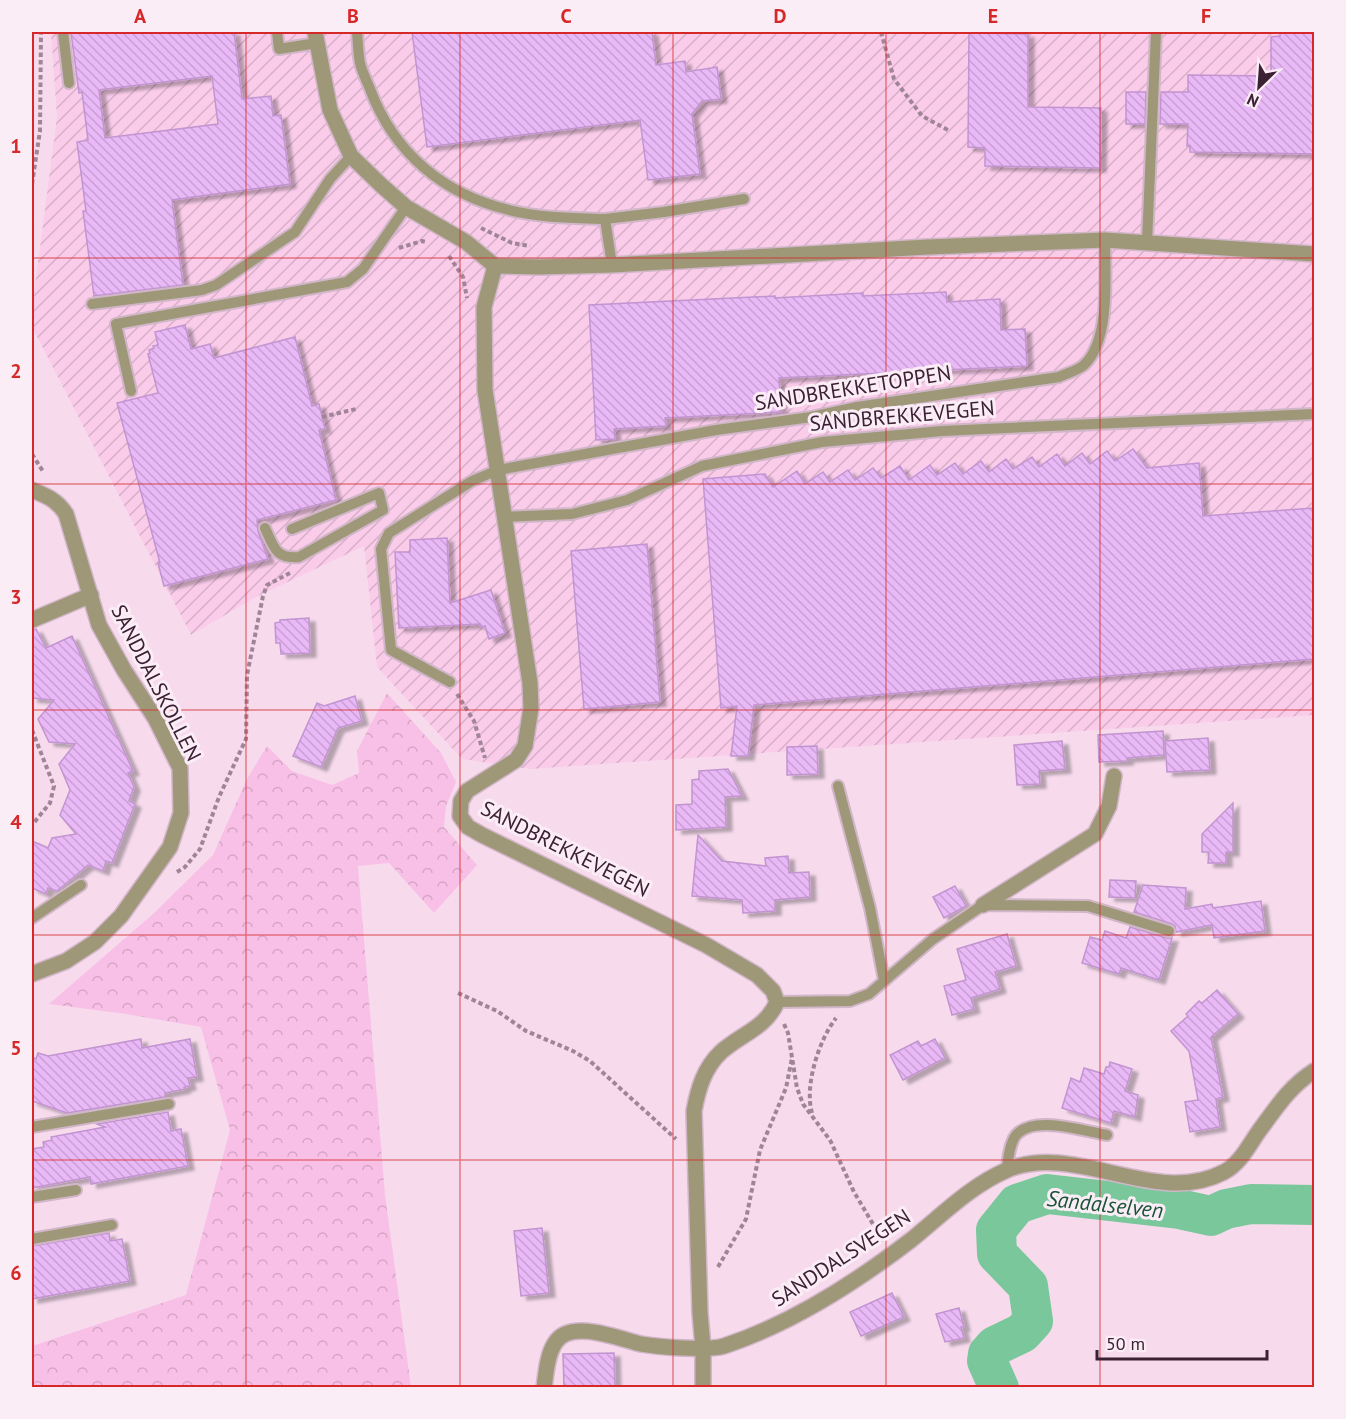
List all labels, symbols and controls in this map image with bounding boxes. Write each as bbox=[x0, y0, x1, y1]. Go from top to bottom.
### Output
text: A bbox=[134, 3, 147, 29]
text: B bbox=[347, 3, 359, 29]
text: C bbox=[560, 3, 572, 29]
text: D bbox=[774, 3, 787, 29]
text: E bbox=[988, 3, 998, 29]
text: F bbox=[1201, 3, 1211, 29]
north arrow bbox=[1229, 57, 1289, 117]
text: N bbox=[1244, 89, 1262, 112]
text: 1 bbox=[10, 133, 22, 159]
text: 2 bbox=[10, 358, 22, 384]
street label: SANDBREKKETOPPEN bbox=[753, 359, 953, 416]
street label: SANDBREKKEVEGEN bbox=[808, 394, 996, 437]
text: 3 bbox=[10, 584, 22, 610]
street label: SANDDALSKOLLEN bbox=[105, 600, 208, 766]
street label: SANDBREKKEVEGEN bbox=[476, 794, 654, 903]
text: 4 bbox=[10, 809, 22, 835]
text: 5 bbox=[10, 1035, 22, 1061]
water label: Sandalselven bbox=[1045, 1184, 1165, 1224]
street label: SANDDALSVEGEN bbox=[766, 1203, 915, 1313]
text: 6 bbox=[10, 1260, 22, 1286]
scale bar bbox=[1097, 1323, 1266, 1361]
text: 50 m bbox=[1106, 1332, 1145, 1355]

